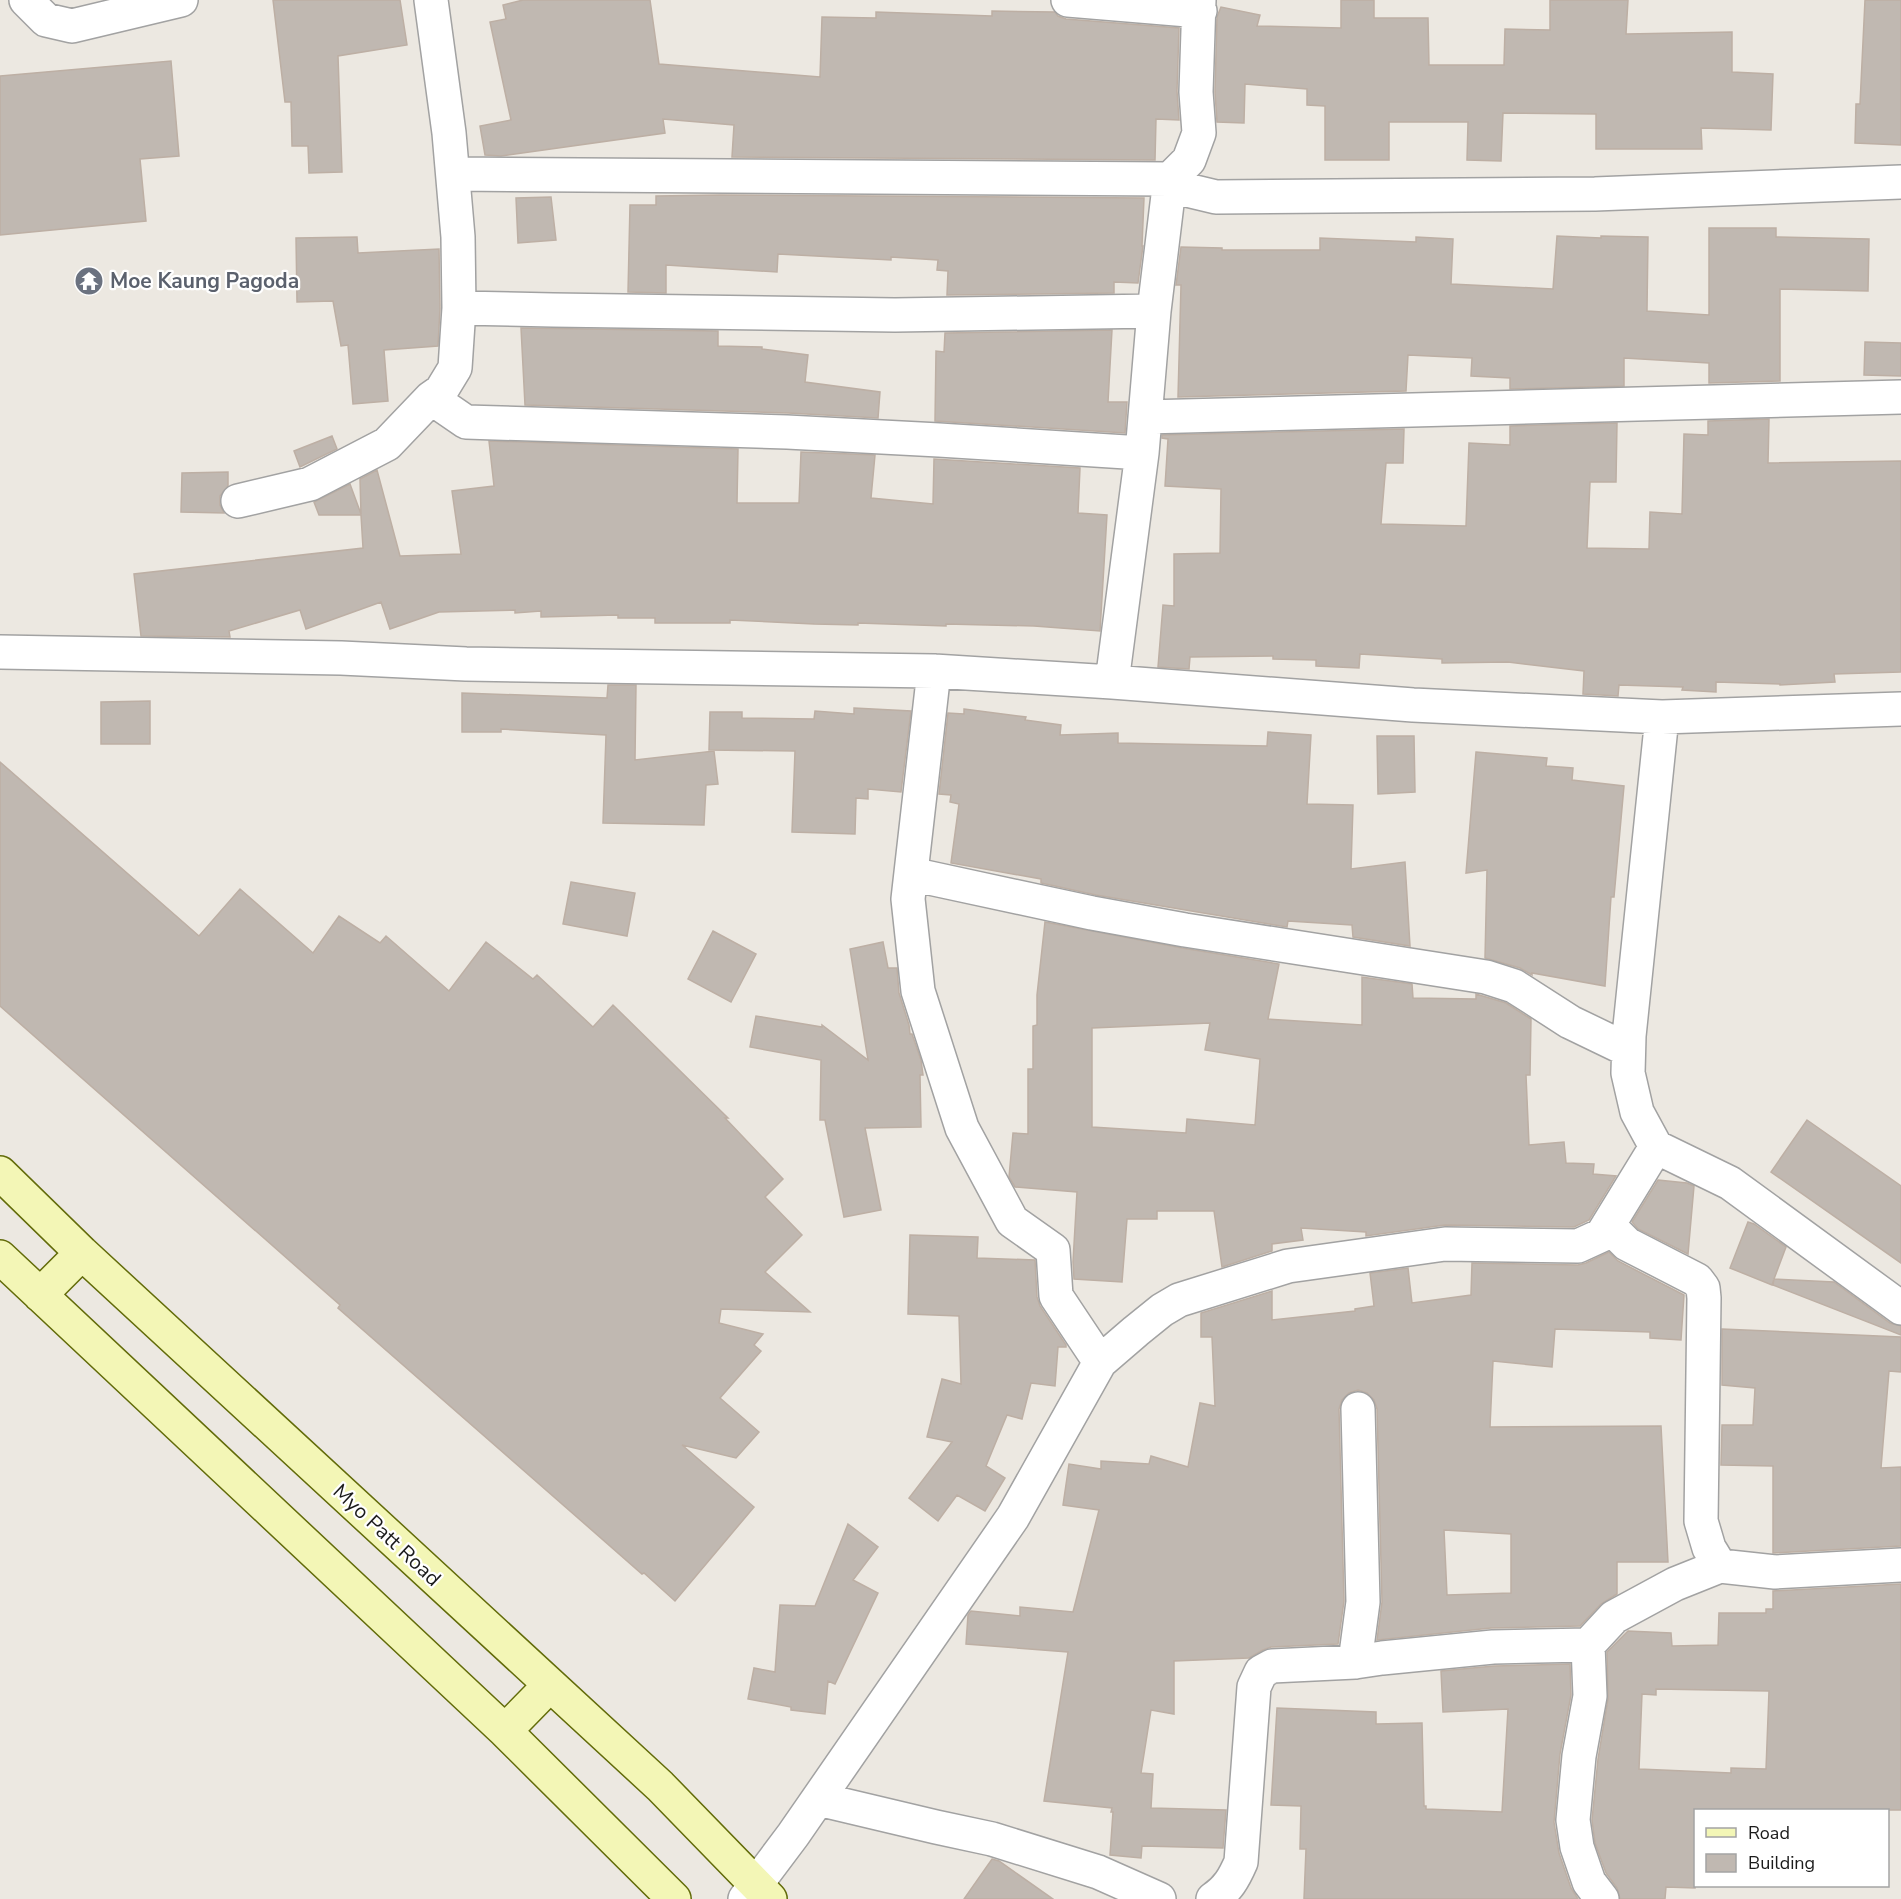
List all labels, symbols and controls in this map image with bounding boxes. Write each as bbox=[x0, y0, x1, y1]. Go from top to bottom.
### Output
temple icon: Moe Kaung Pagoda bbox=[73, 265, 105, 297]
place label: Moe Kaung Pagoda bbox=[110, 267, 299, 295]
street label: Myo Patt Road bbox=[327, 1478, 447, 1592]
legend bbox=[1694, 1809, 1889, 1887]
text: Road bbox=[1748, 1821, 1790, 1845]
text: Building bbox=[1748, 1851, 1815, 1875]

